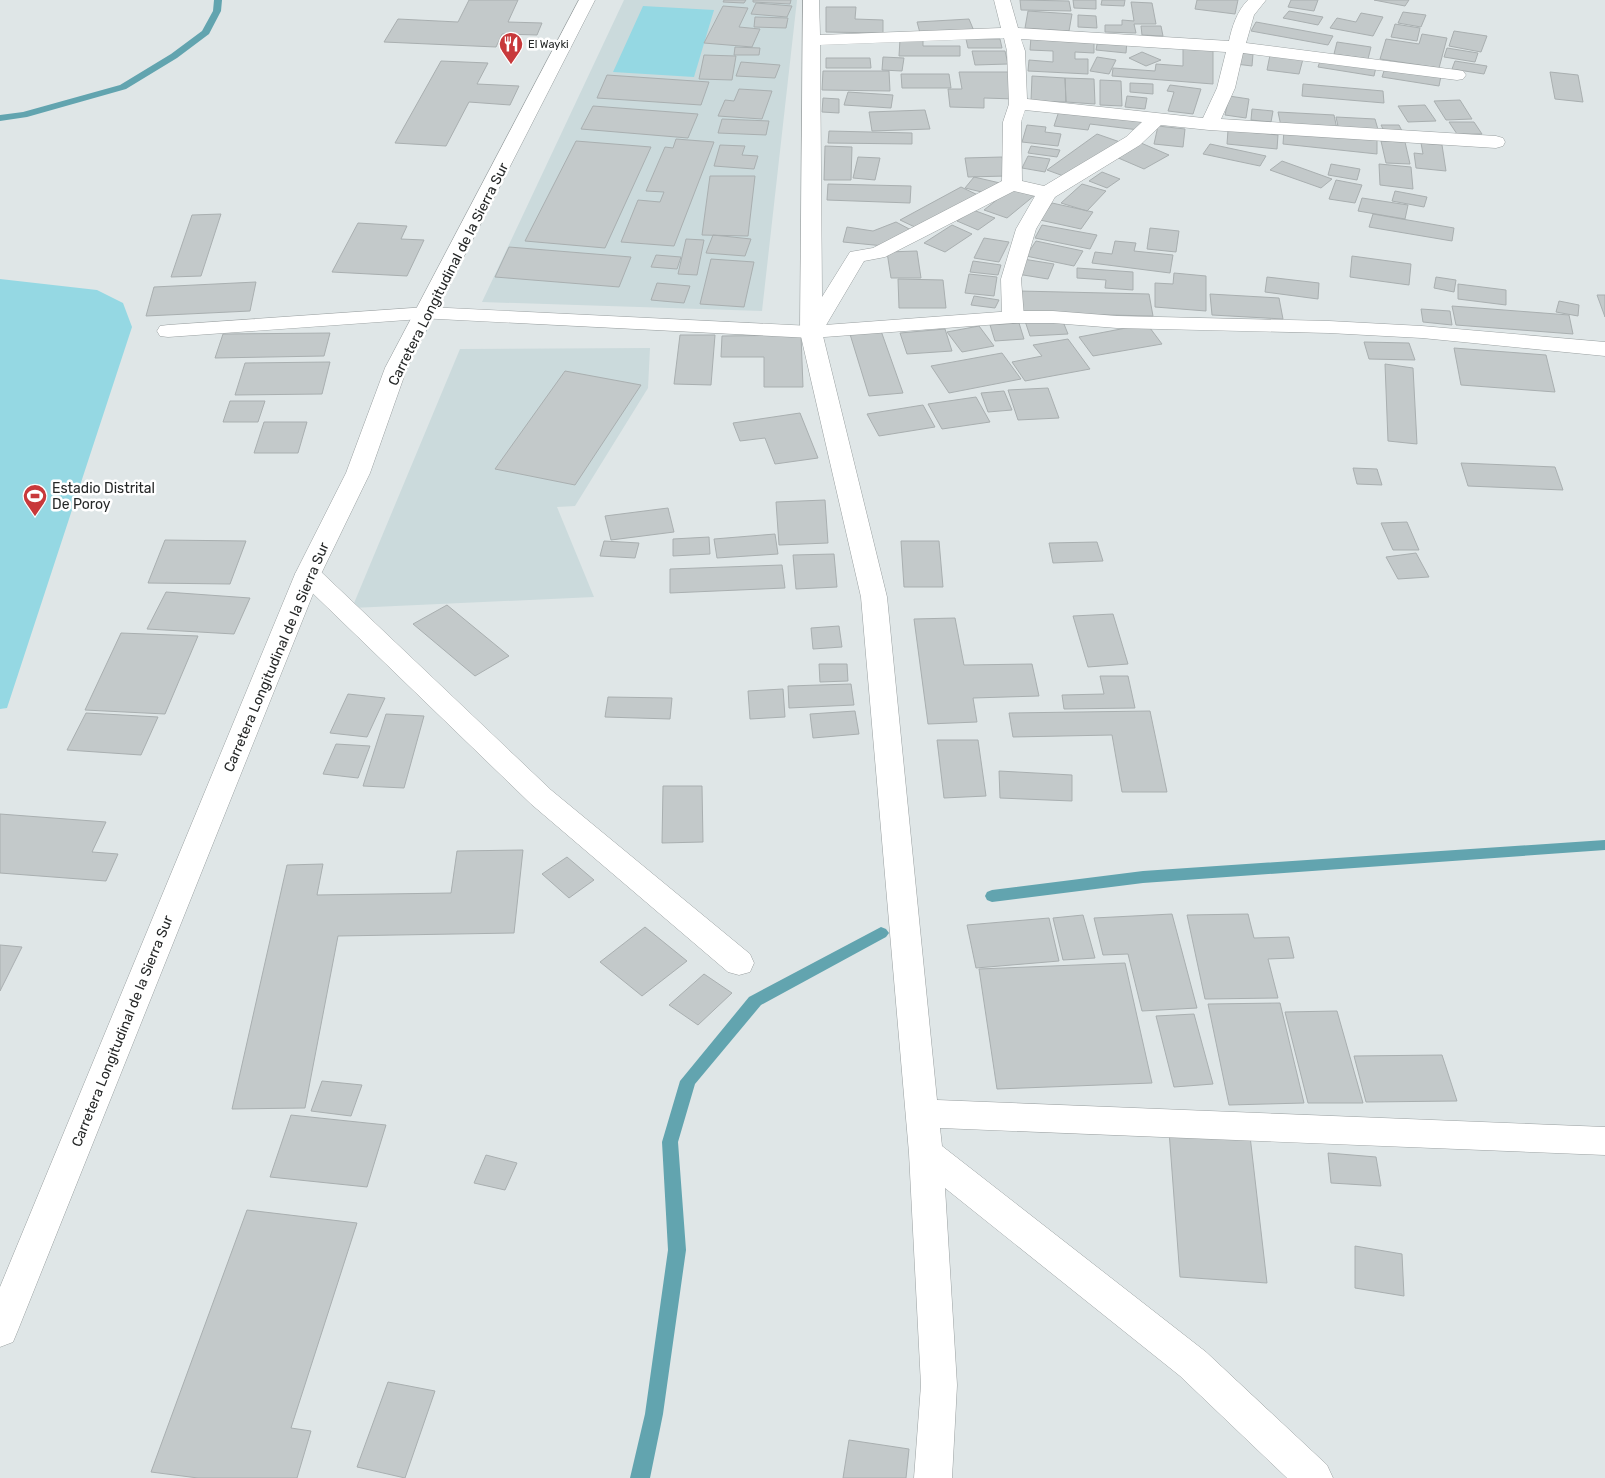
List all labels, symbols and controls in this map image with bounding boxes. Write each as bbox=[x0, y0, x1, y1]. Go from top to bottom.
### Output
restaurant icon: El Wayki bbox=[498, 31, 524, 65]
place label: El Wayki bbox=[528, 38, 569, 51]
street label: Carretera Longitudinal de la Sierra Sur bbox=[385, 159, 513, 389]
place label: Estadio Distrital De Poroy bbox=[52, 480, 155, 513]
sports icon: Estadio Distrital De Poroy bbox=[22, 483, 48, 517]
street label: Carretera Longitudinal de la Sierra Sur bbox=[220, 539, 333, 775]
street label: Carretera Longitudinal de la Sierra Sur bbox=[68, 912, 177, 1149]

